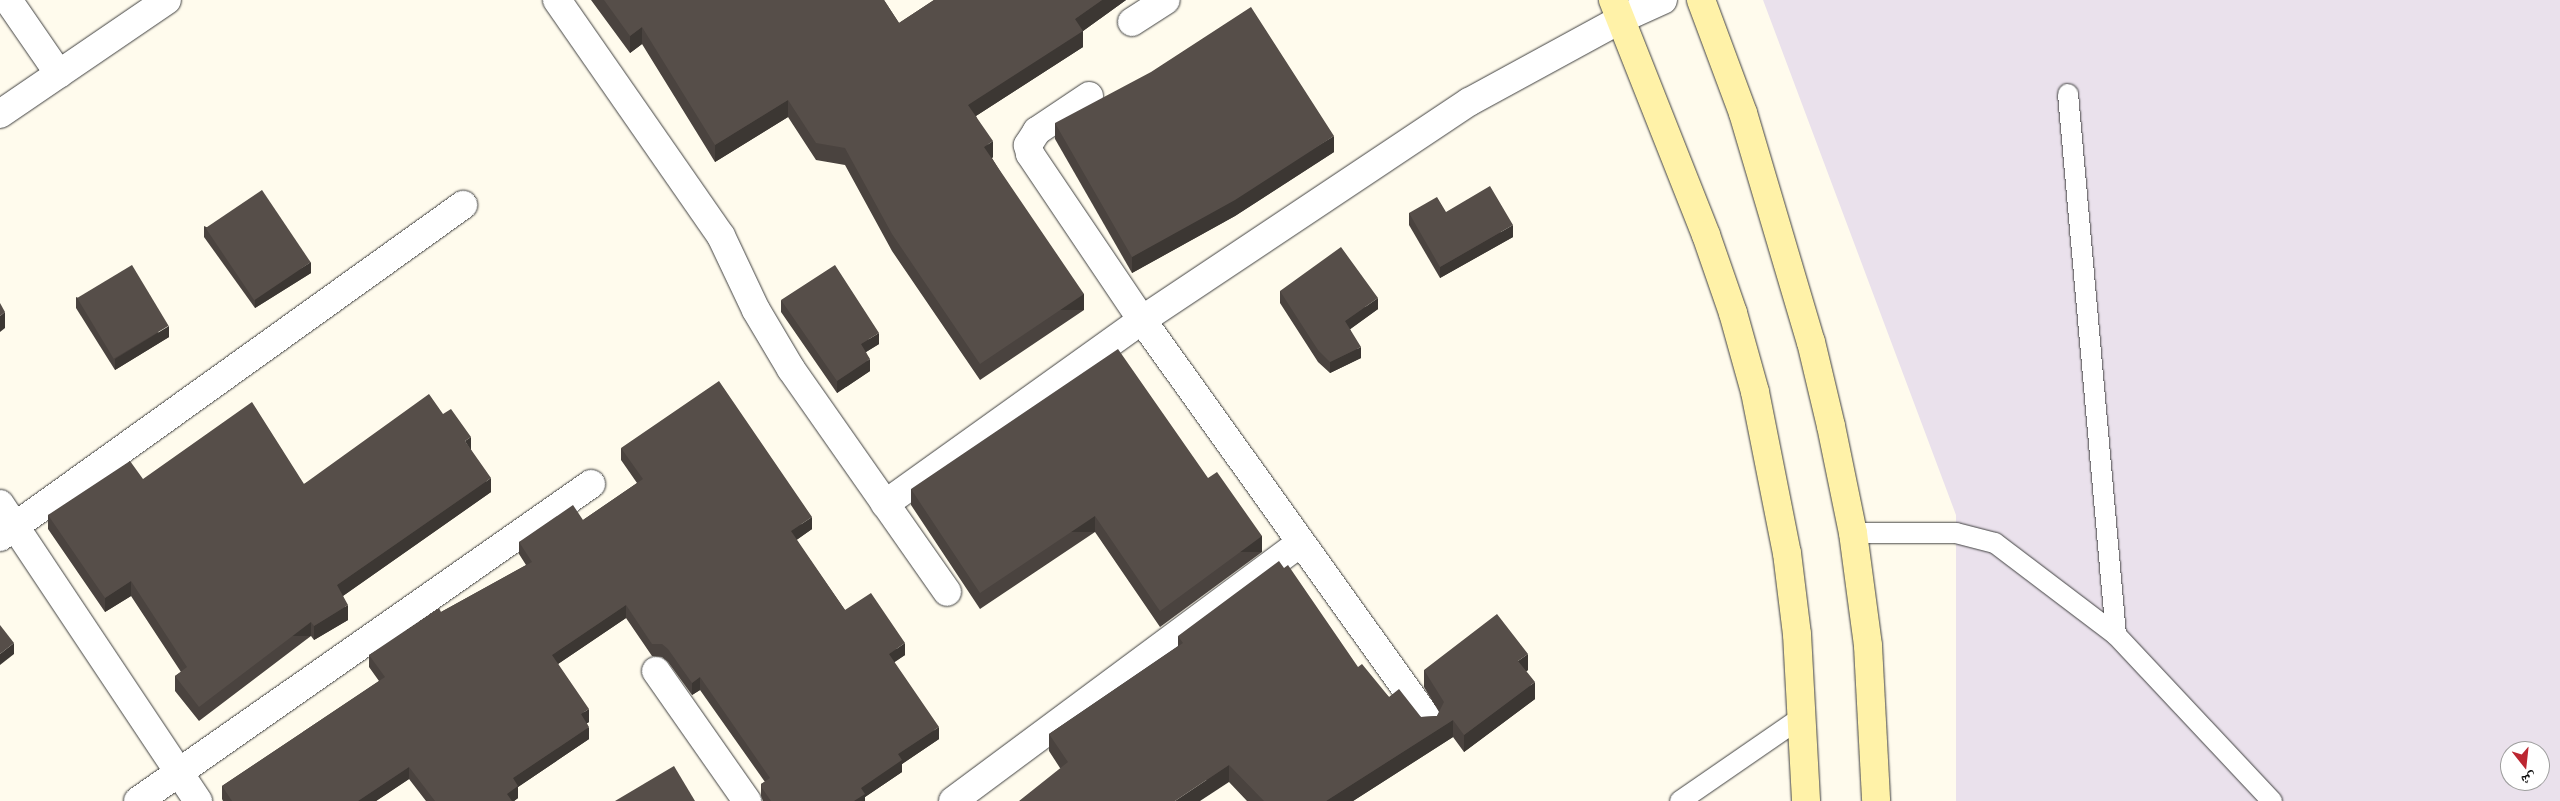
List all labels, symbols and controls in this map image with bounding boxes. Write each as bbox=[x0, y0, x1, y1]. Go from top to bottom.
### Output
north arrow bbox=[2500, 741, 2550, 791]
text: ش bbox=[2519, 769, 2539, 791]

